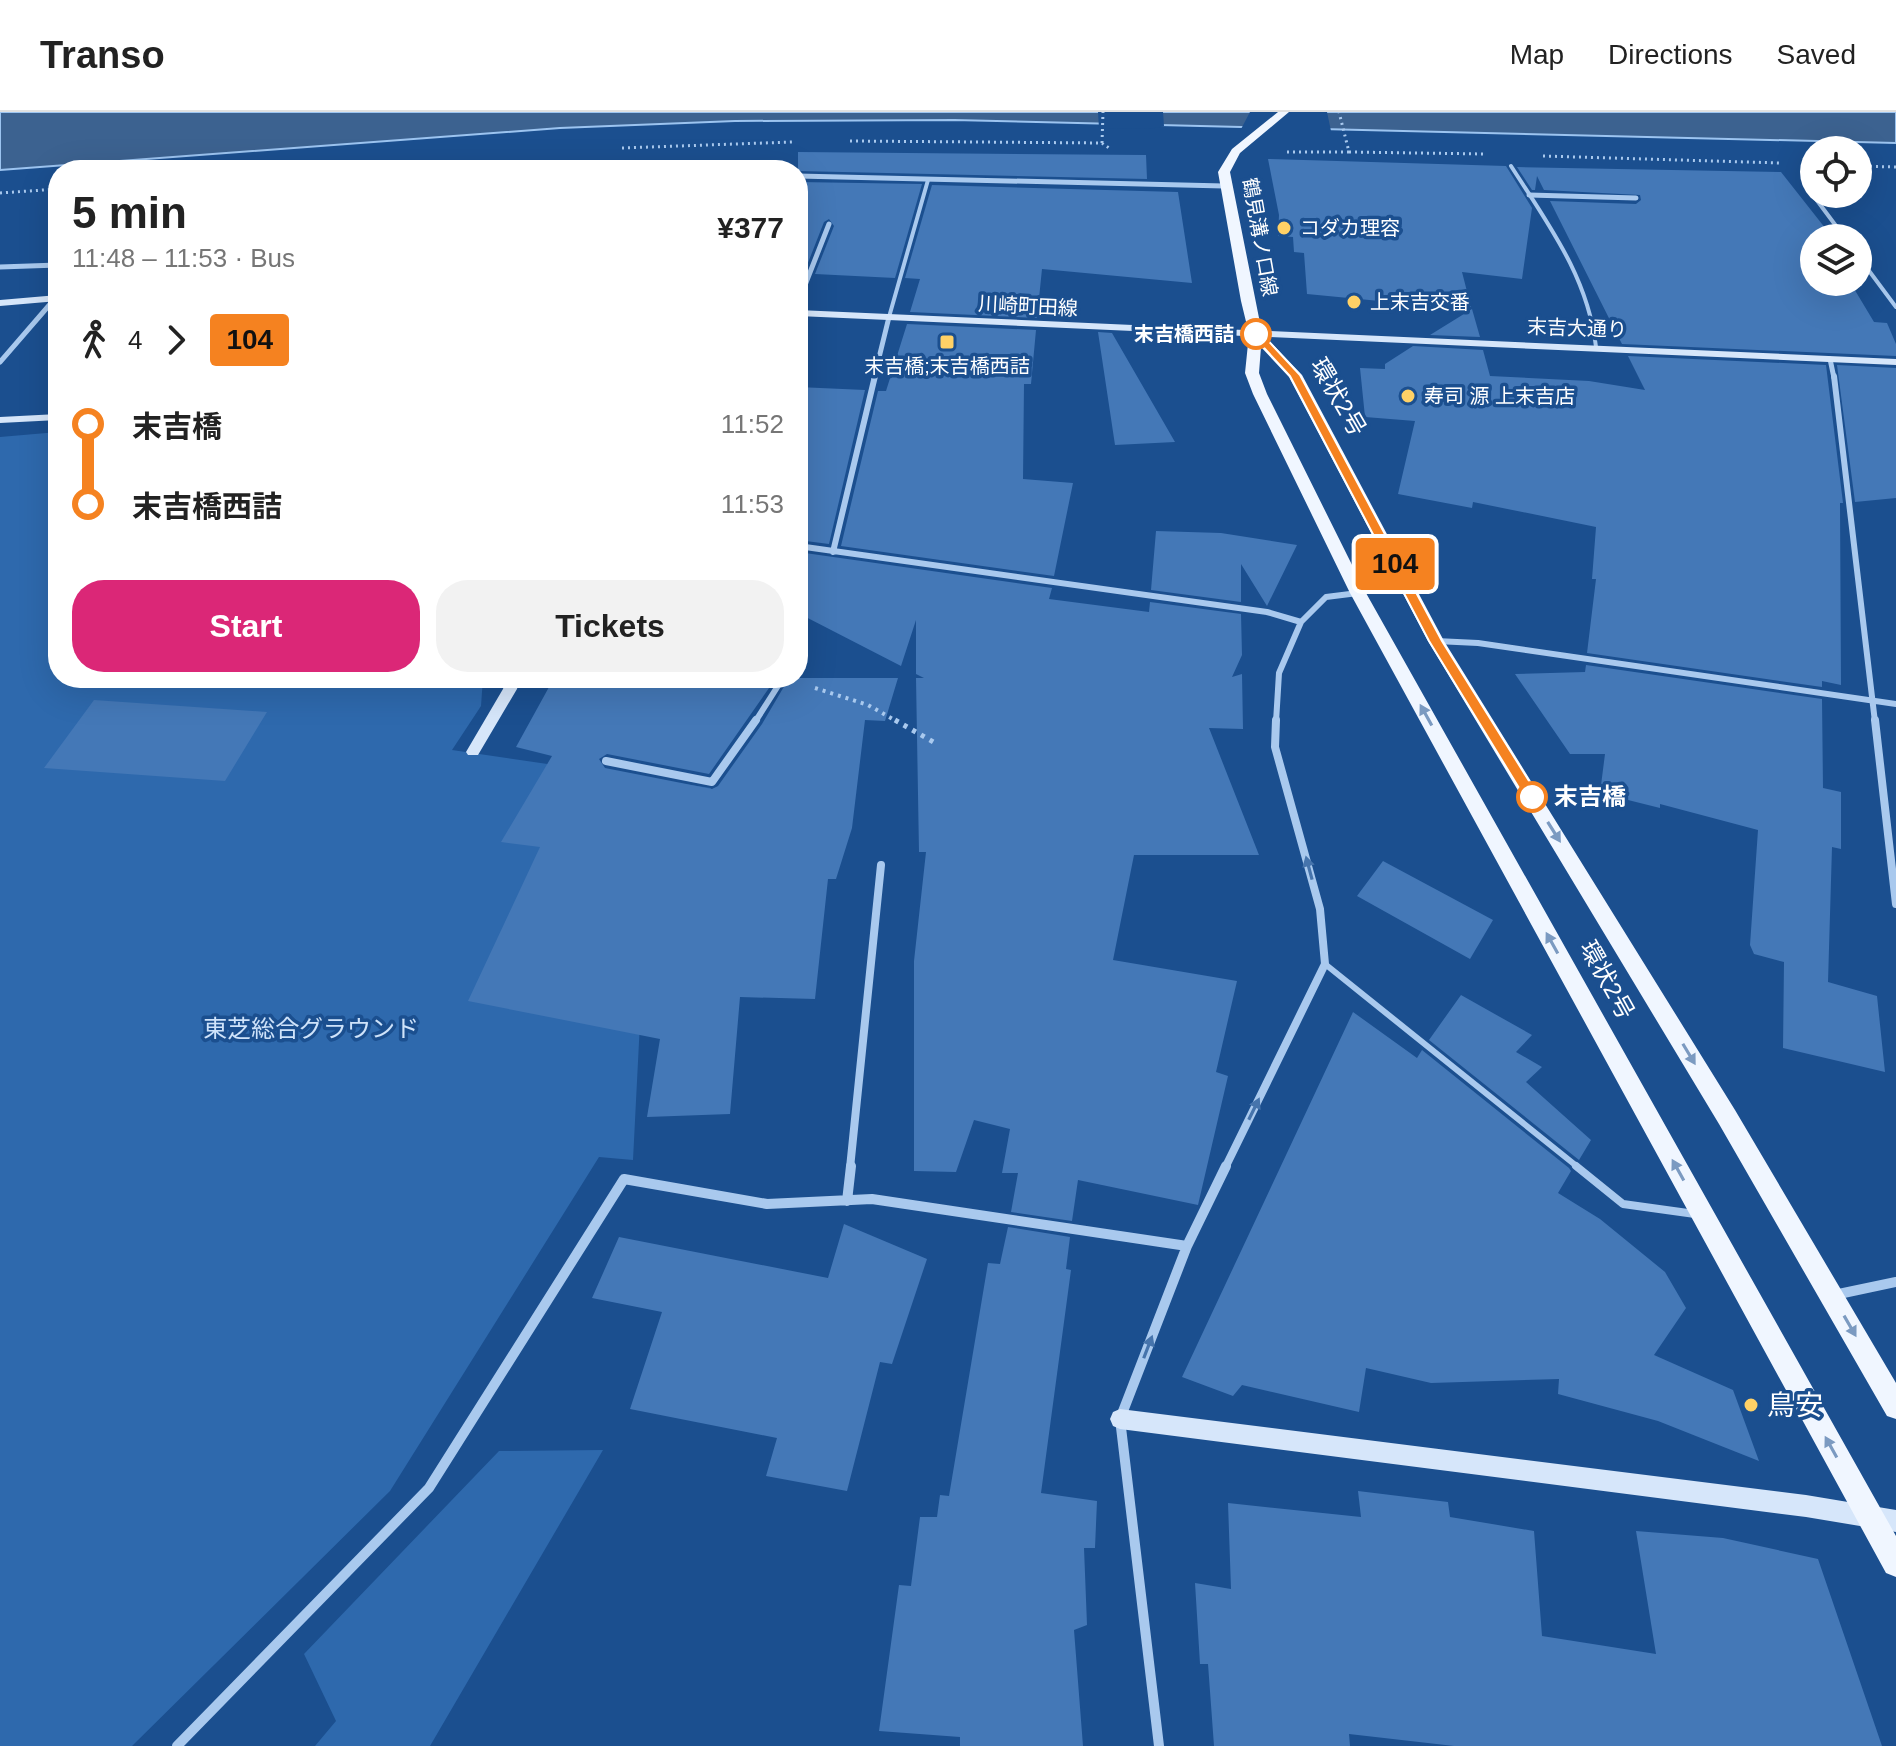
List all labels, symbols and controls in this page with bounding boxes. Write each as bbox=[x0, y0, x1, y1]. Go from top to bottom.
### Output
text: Transo bbox=[40, 34, 165, 76]
text: Map bbox=[1510, 39, 1564, 70]
text: Directions bbox=[1608, 39, 1733, 70]
text: Saved bbox=[1777, 39, 1856, 70]
map controls bbox=[1800, 136, 1872, 296]
button: locate bbox=[1800, 136, 1872, 208]
street label: 鶴見溝ノ口線 bbox=[1239, 176, 1281, 298]
text: 5 min bbox=[72, 188, 187, 237]
text: ¥377 bbox=[717, 211, 784, 244]
place label: コダカ理容 bbox=[1300, 217, 1400, 239]
marker: コダカ理容 bbox=[1275, 219, 1293, 237]
button: layers bbox=[1800, 224, 1872, 296]
text: 11:48 – 11:53 · Bus bbox=[72, 243, 295, 273]
place label: 上末吉交番 bbox=[1370, 291, 1470, 313]
street label: 川崎町田線 bbox=[977, 292, 1079, 320]
marker: 上末吉交番 bbox=[1345, 293, 1363, 311]
street label: 末吉大通り bbox=[1527, 315, 1627, 341]
icon: walk bbox=[72, 318, 116, 362]
icon: forward bbox=[154, 318, 198, 362]
marker: 末吉橋西詰 bbox=[1241, 319, 1271, 349]
place label: 末吉橋西詰 bbox=[1134, 323, 1234, 345]
text: 104 bbox=[226, 324, 273, 355]
text: 4 bbox=[128, 325, 142, 355]
marker: 末吉橋;末吉橋西詰 bbox=[938, 333, 956, 351]
street label: 環状2号 bbox=[1305, 353, 1371, 440]
place label: 末吉橋;末吉橋西詰 bbox=[864, 355, 1030, 377]
place label: 寿司 源 上末吉店 bbox=[1424, 385, 1575, 407]
marker: 寿司 源 上末吉店 bbox=[1399, 387, 1417, 405]
text: 11:52 bbox=[721, 409, 784, 439]
text: 末吉橋 bbox=[132, 410, 222, 443]
text: 11:53 bbox=[721, 489, 784, 519]
text: 末吉橋西詰 bbox=[132, 490, 282, 523]
line badge: 104 bbox=[1349, 538, 1441, 590]
text: 104 bbox=[1372, 548, 1418, 579]
button: Start bbox=[72, 580, 420, 672]
button: Tickets bbox=[436, 580, 784, 672]
one-way arrow bbox=[1419, 704, 1433, 727]
marker: 末吉橋 bbox=[1517, 782, 1547, 812]
place label: 末吉橋 bbox=[1554, 783, 1626, 810]
one-way arrow bbox=[1546, 821, 1560, 843]
one-way arrow bbox=[1302, 855, 1315, 879]
one-way arrow bbox=[1545, 931, 1559, 954]
street label: 環状2号 bbox=[1575, 936, 1640, 1024]
park label: 東芝総合グラウンド bbox=[203, 1015, 419, 1042]
one-way arrow bbox=[1682, 1043, 1696, 1065]
one-way arrow bbox=[1247, 1098, 1261, 1121]
one-way arrow bbox=[1671, 1159, 1685, 1181]
one-way arrow bbox=[1843, 1315, 1857, 1338]
one-way arrow bbox=[1142, 1334, 1155, 1358]
place label: 鳥安 bbox=[1767, 1390, 1823, 1421]
marker: 鳥安 bbox=[1742, 1396, 1760, 1414]
one-way arrow bbox=[1824, 1435, 1838, 1458]

